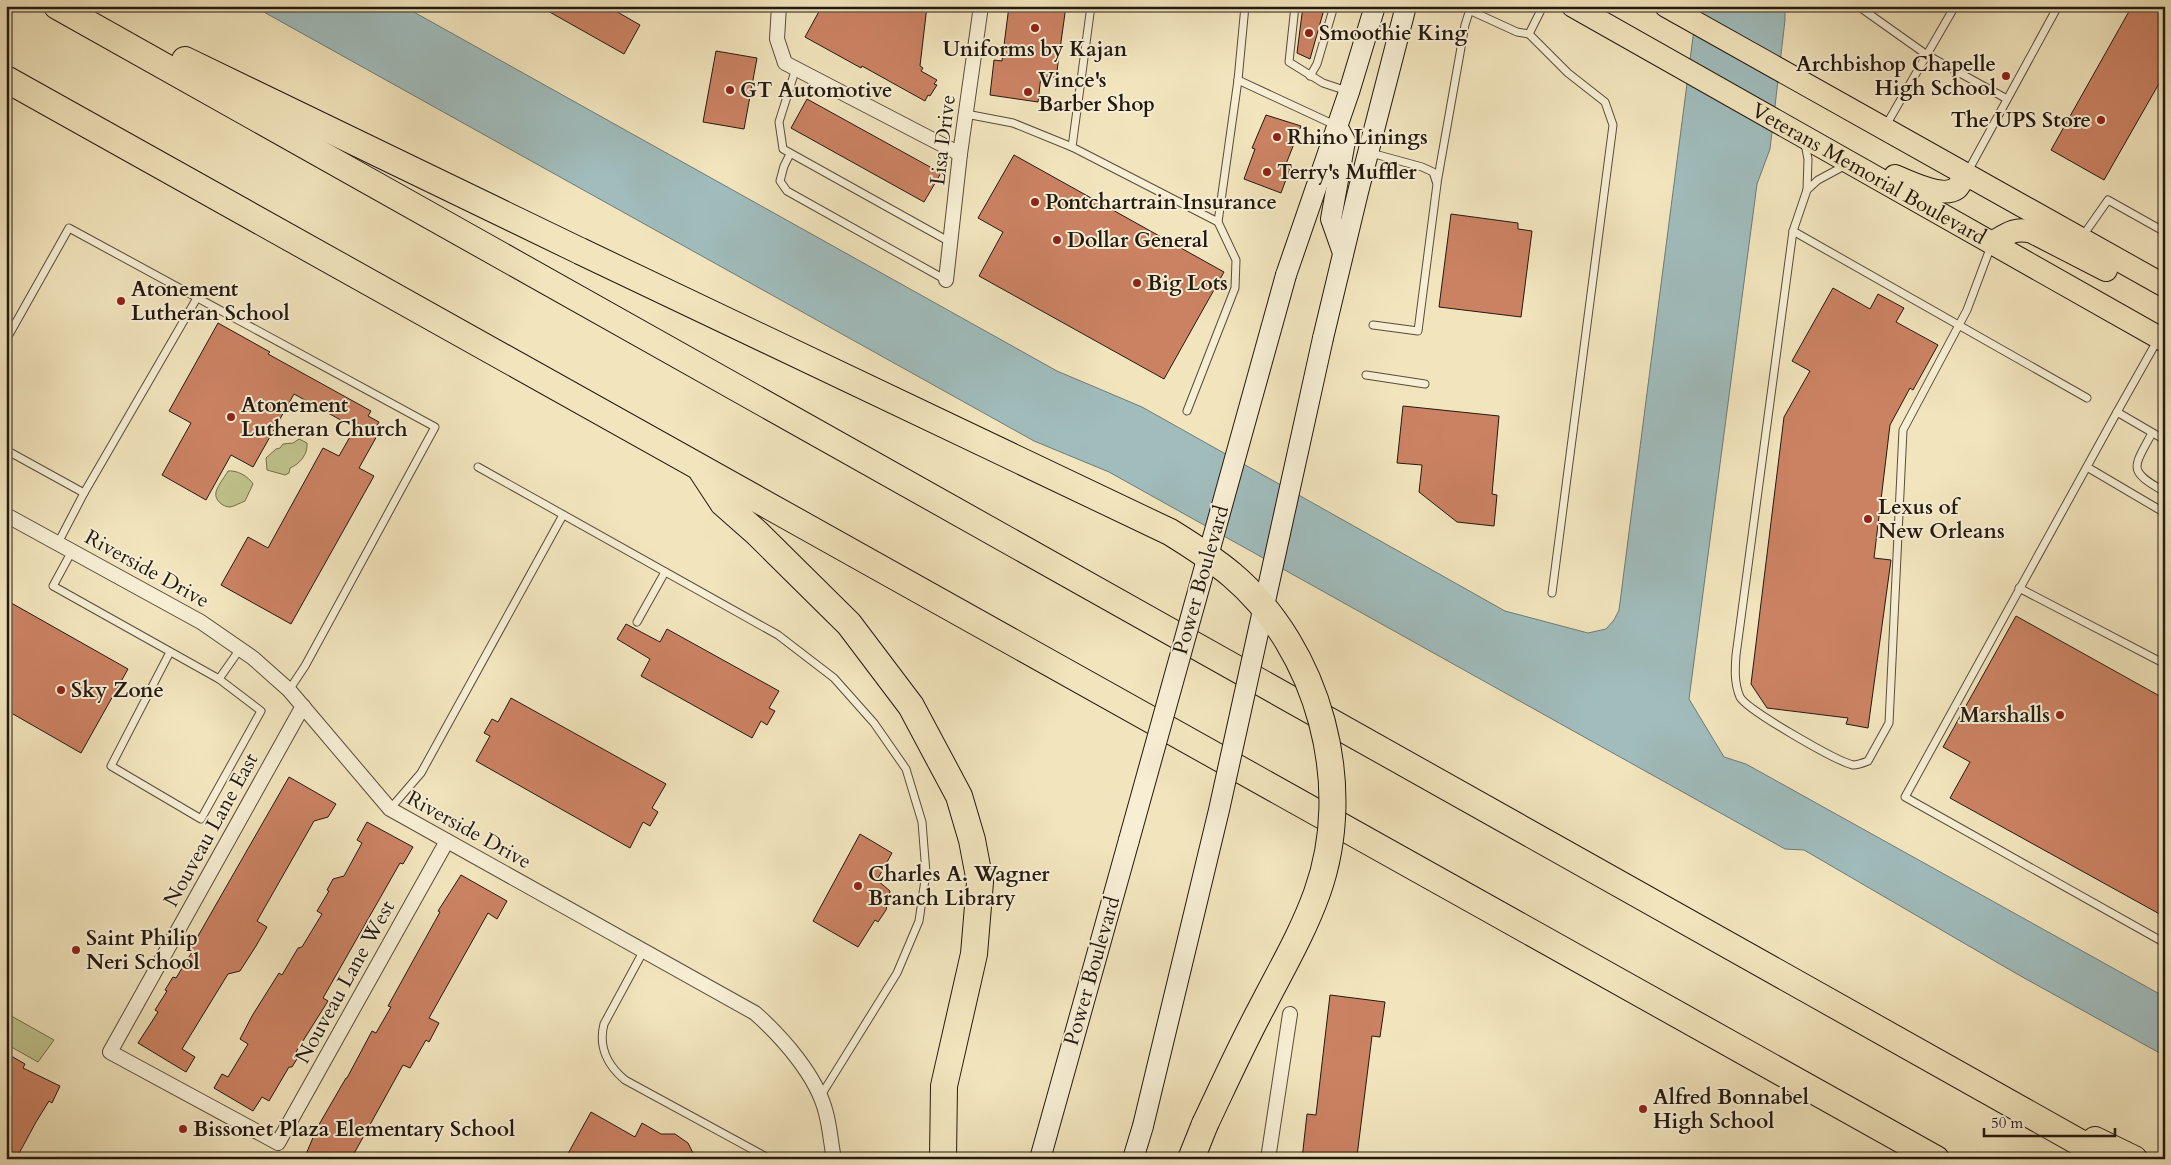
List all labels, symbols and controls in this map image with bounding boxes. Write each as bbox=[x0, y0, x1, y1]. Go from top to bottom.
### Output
place label: Smoothie King bbox=[1319, 19, 1467, 48]
marker: Uniforms by Kajan bbox=[1029, 22, 1041, 34]
marker: Smoothie King bbox=[1303, 27, 1315, 39]
place label: Uniforms by Kajan bbox=[943, 35, 1128, 64]
place label: Archbishop Chapelle High School bbox=[1796, 50, 1996, 103]
place label: Vince's Barber Shop bbox=[1038, 66, 1155, 119]
marker: Archbishop Chapelle High School bbox=[2000, 70, 2012, 82]
place label: GT Automotive bbox=[740, 76, 892, 105]
marker: GT Automotive bbox=[724, 84, 736, 96]
marker: Vince's Barber Shop bbox=[1022, 86, 1034, 98]
street label: Lisa Drive bbox=[923, 93, 963, 187]
street label: Veterans Memorial Boulevard bbox=[1746, 96, 1991, 251]
place label: The UPS Store bbox=[1951, 106, 2091, 135]
marker: The UPS Store bbox=[2095, 114, 2107, 126]
place label: Rhino Linings bbox=[1287, 123, 1428, 152]
marker: Rhino Linings bbox=[1271, 131, 1283, 143]
place label: Terry's Muffler bbox=[1277, 158, 1417, 187]
marker: Terry's Muffler bbox=[1261, 166, 1273, 178]
place label: Pontchartrain Insurance bbox=[1045, 188, 1277, 217]
marker: Pontchartrain Insurance bbox=[1029, 196, 1041, 208]
place label: Dollar General bbox=[1067, 226, 1208, 255]
marker: Dollar General bbox=[1051, 234, 1063, 246]
place label: Big Lots bbox=[1147, 269, 1228, 298]
place label: Atonement Lutheran School bbox=[131, 275, 290, 328]
marker: Big Lots bbox=[1131, 277, 1143, 289]
marker: Atonement Lutheran School bbox=[115, 295, 127, 307]
place label: Atonement Lutheran Church bbox=[241, 391, 408, 444]
marker: Atonement Lutheran Church bbox=[225, 411, 237, 423]
place label: Lexus of New Orleans bbox=[1878, 493, 2005, 546]
street label: Power Boulevard bbox=[1166, 502, 1236, 658]
marker: Lexus of New Orleans bbox=[1862, 513, 1874, 525]
street label: Riverside Drive bbox=[79, 523, 215, 615]
place label: Sky Zone bbox=[71, 676, 164, 705]
marker: Sky Zone bbox=[55, 684, 67, 696]
place label: Marshalls bbox=[1959, 701, 2050, 730]
marker: Marshalls bbox=[2054, 709, 2066, 721]
street label: Nouveau Lane East bbox=[157, 748, 265, 912]
street label: Riverside Drive bbox=[401, 784, 537, 876]
place label: Charles A. Wagner Branch Library bbox=[868, 860, 1050, 913]
marker: Charles A. Wagner Branch Library bbox=[852, 880, 864, 892]
street label: Power Boulevard bbox=[1057, 893, 1127, 1049]
street label: Nouveau Lane West bbox=[288, 895, 402, 1069]
place label: Saint Philip Neri School bbox=[86, 924, 200, 977]
marker: Saint Philip Neri School bbox=[70, 944, 82, 956]
place label: Alfred Bonnabel High School bbox=[1653, 1083, 1809, 1136]
marker: Alfred Bonnabel High School bbox=[1637, 1103, 1649, 1115]
scale bar bbox=[1984, 1105, 2115, 1137]
text: 50 m bbox=[1991, 1113, 2023, 1133]
place label: Bissonet Plaza Elementary School bbox=[193, 1115, 515, 1144]
marker: Bissonet Plaza Elementary School bbox=[177, 1123, 189, 1135]

